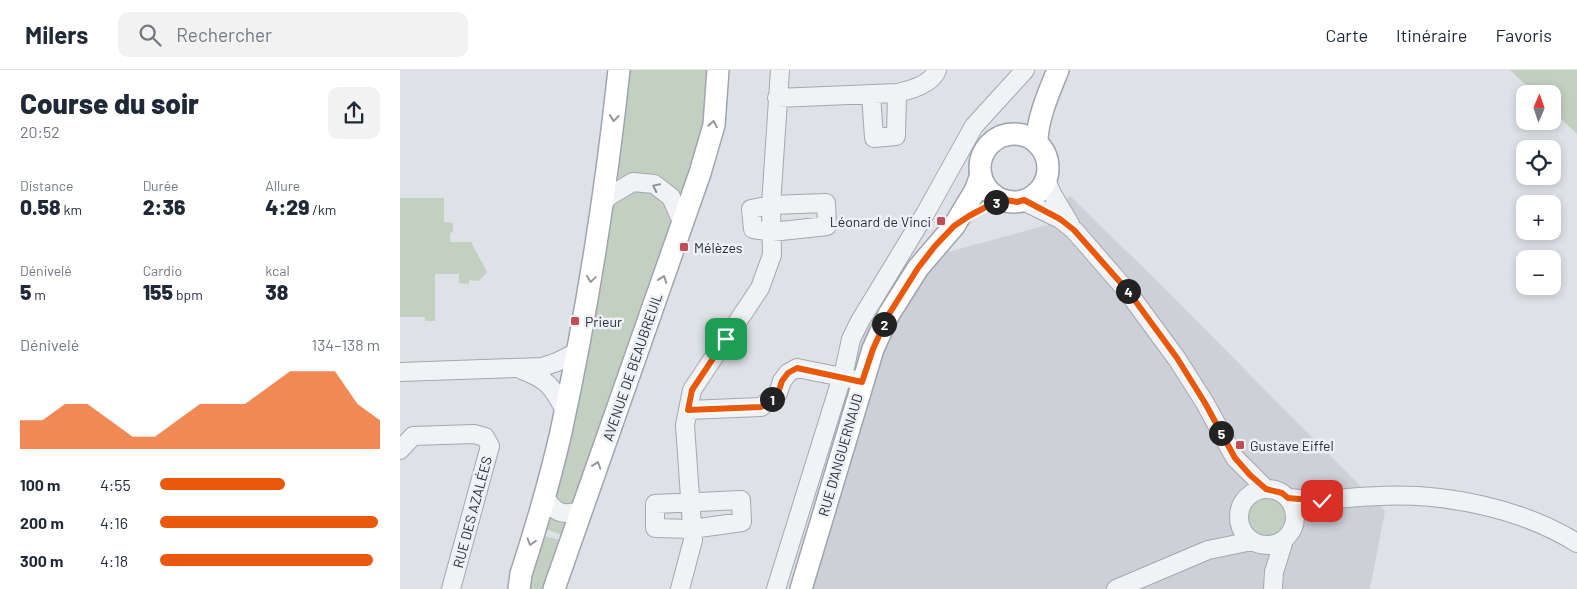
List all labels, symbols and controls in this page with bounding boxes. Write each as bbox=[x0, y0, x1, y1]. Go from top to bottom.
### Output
search box bbox=[118, 12, 468, 57]
text: Milers bbox=[25, 20, 88, 49]
icon: search bbox=[136, 21, 164, 49]
text: Rechercher bbox=[176, 23, 272, 46]
text: Carte bbox=[1325, 24, 1368, 46]
text: Itinéraire bbox=[1396, 24, 1467, 46]
text: Favoris bbox=[1495, 24, 1552, 46]
north arrow bbox=[1516, 85, 1561, 130]
map controls bbox=[1516, 85, 1561, 295]
text: Course du soir bbox=[20, 86, 199, 120]
button: share bbox=[328, 87, 380, 139]
one-way arrow bbox=[609, 115, 620, 123]
one-way arrow bbox=[708, 120, 718, 129]
text: 20:52 bbox=[20, 122, 60, 141]
button: locate bbox=[1516, 140, 1561, 185]
text: Distance bbox=[20, 177, 73, 194]
text: Durée bbox=[143, 177, 179, 194]
text: Allure bbox=[265, 177, 300, 194]
one-way arrow bbox=[652, 183, 661, 193]
pin: 3 bbox=[984, 190, 1008, 214]
text: 0.58 bbox=[20, 194, 61, 219]
text: 2:36 bbox=[143, 194, 185, 219]
text: 4:29 bbox=[265, 194, 309, 219]
text: 3 bbox=[993, 194, 1000, 211]
button: + bbox=[1516, 195, 1561, 240]
text: km bbox=[61, 201, 82, 218]
text: /km bbox=[309, 201, 336, 218]
place label: Léonard de Vinci bbox=[830, 213, 931, 230]
marker: Léonard de Vinci bbox=[935, 215, 947, 227]
place label: Mélèzes bbox=[694, 239, 743, 256]
marker: Mélèzes bbox=[678, 241, 690, 253]
button: − bbox=[1516, 250, 1561, 295]
text: Dénivelé bbox=[20, 262, 72, 279]
text: Cardio bbox=[143, 262, 182, 279]
text: kcal bbox=[265, 262, 290, 279]
one-way arrow bbox=[586, 275, 596, 284]
one-way arrow bbox=[657, 275, 667, 283]
pin: 4 bbox=[1116, 278, 1140, 304]
text: 5 bbox=[20, 279, 32, 304]
text: 155 bbox=[143, 279, 173, 304]
text: 38 bbox=[265, 279, 288, 304]
text: 4 bbox=[1124, 283, 1133, 300]
text: m bbox=[32, 286, 46, 303]
text: bpm bbox=[173, 286, 203, 303]
street label: AVENUE DE BEAUBREUIL bbox=[599, 291, 665, 443]
pin: 2 bbox=[872, 312, 896, 336]
place label: Prieur bbox=[585, 313, 622, 330]
marker: Prieur bbox=[569, 315, 581, 327]
text: 2 bbox=[881, 316, 888, 333]
pin bbox=[705, 318, 747, 360]
icon: arrive bbox=[712, 325, 740, 353]
text: Dénivelé bbox=[20, 335, 79, 354]
text: 134–138 m bbox=[312, 335, 380, 354]
pin: 1 bbox=[760, 386, 784, 412]
text: 1 bbox=[770, 391, 775, 408]
street label: RUE D'ANGUERNAUD bbox=[814, 392, 866, 518]
pin: 5 bbox=[1208, 420, 1234, 446]
text: 5 bbox=[1218, 425, 1225, 442]
place label: Gustave Eiffel bbox=[1250, 437, 1334, 454]
marker: Gustave Eiffel bbox=[1234, 439, 1246, 451]
street label: RUE DES AZALÉES bbox=[449, 454, 495, 570]
one-way arrow bbox=[591, 461, 601, 469]
text: 100 m bbox=[20, 475, 60, 494]
text: 4:55 bbox=[100, 475, 131, 494]
pin bbox=[1301, 480, 1343, 522]
icon: check bbox=[1308, 487, 1336, 515]
text: 200 m bbox=[20, 513, 64, 532]
text: 4:16 bbox=[100, 513, 128, 532]
one-way arrow bbox=[527, 538, 537, 546]
text: 300 m bbox=[20, 551, 63, 570]
text: 4:18 bbox=[100, 551, 128, 570]

